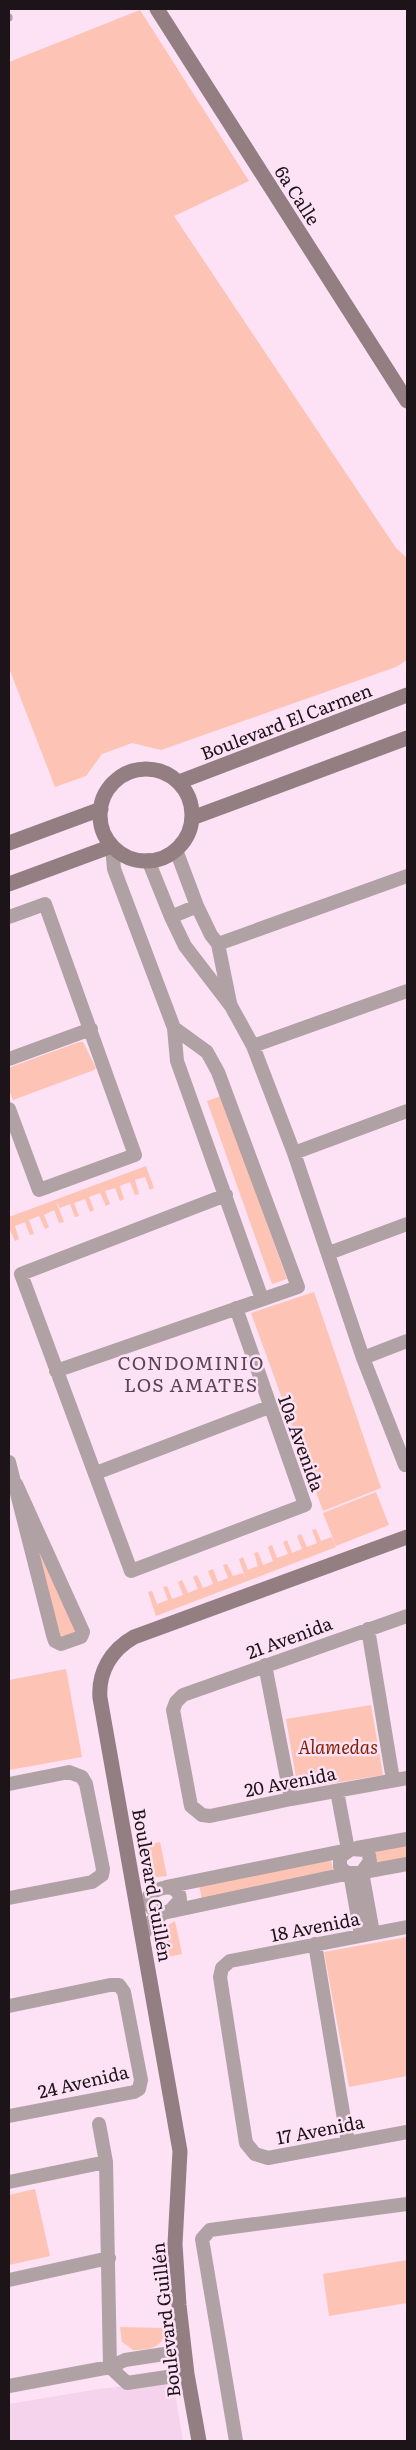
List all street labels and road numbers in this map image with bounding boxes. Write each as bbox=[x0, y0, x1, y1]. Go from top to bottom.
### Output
street label: 6a Calle bbox=[269, 160, 327, 230]
street label: Boulevard El Carmen bbox=[196, 676, 376, 766]
street label: 10a Avenida bbox=[272, 1391, 332, 1495]
street label: 21 Avenida bbox=[242, 1609, 336, 1665]
street label: 20 Avenida bbox=[242, 1759, 338, 1803]
street label: Boulevard Guillén bbox=[126, 1806, 180, 1964]
street label: 18 Avenida bbox=[268, 1904, 362, 1948]
street label: 24 Avenida bbox=[35, 2057, 131, 2105]
street label: 17 Avenida bbox=[274, 2107, 367, 2151]
street label: Boulevard Guillén bbox=[143, 2241, 187, 2399]

